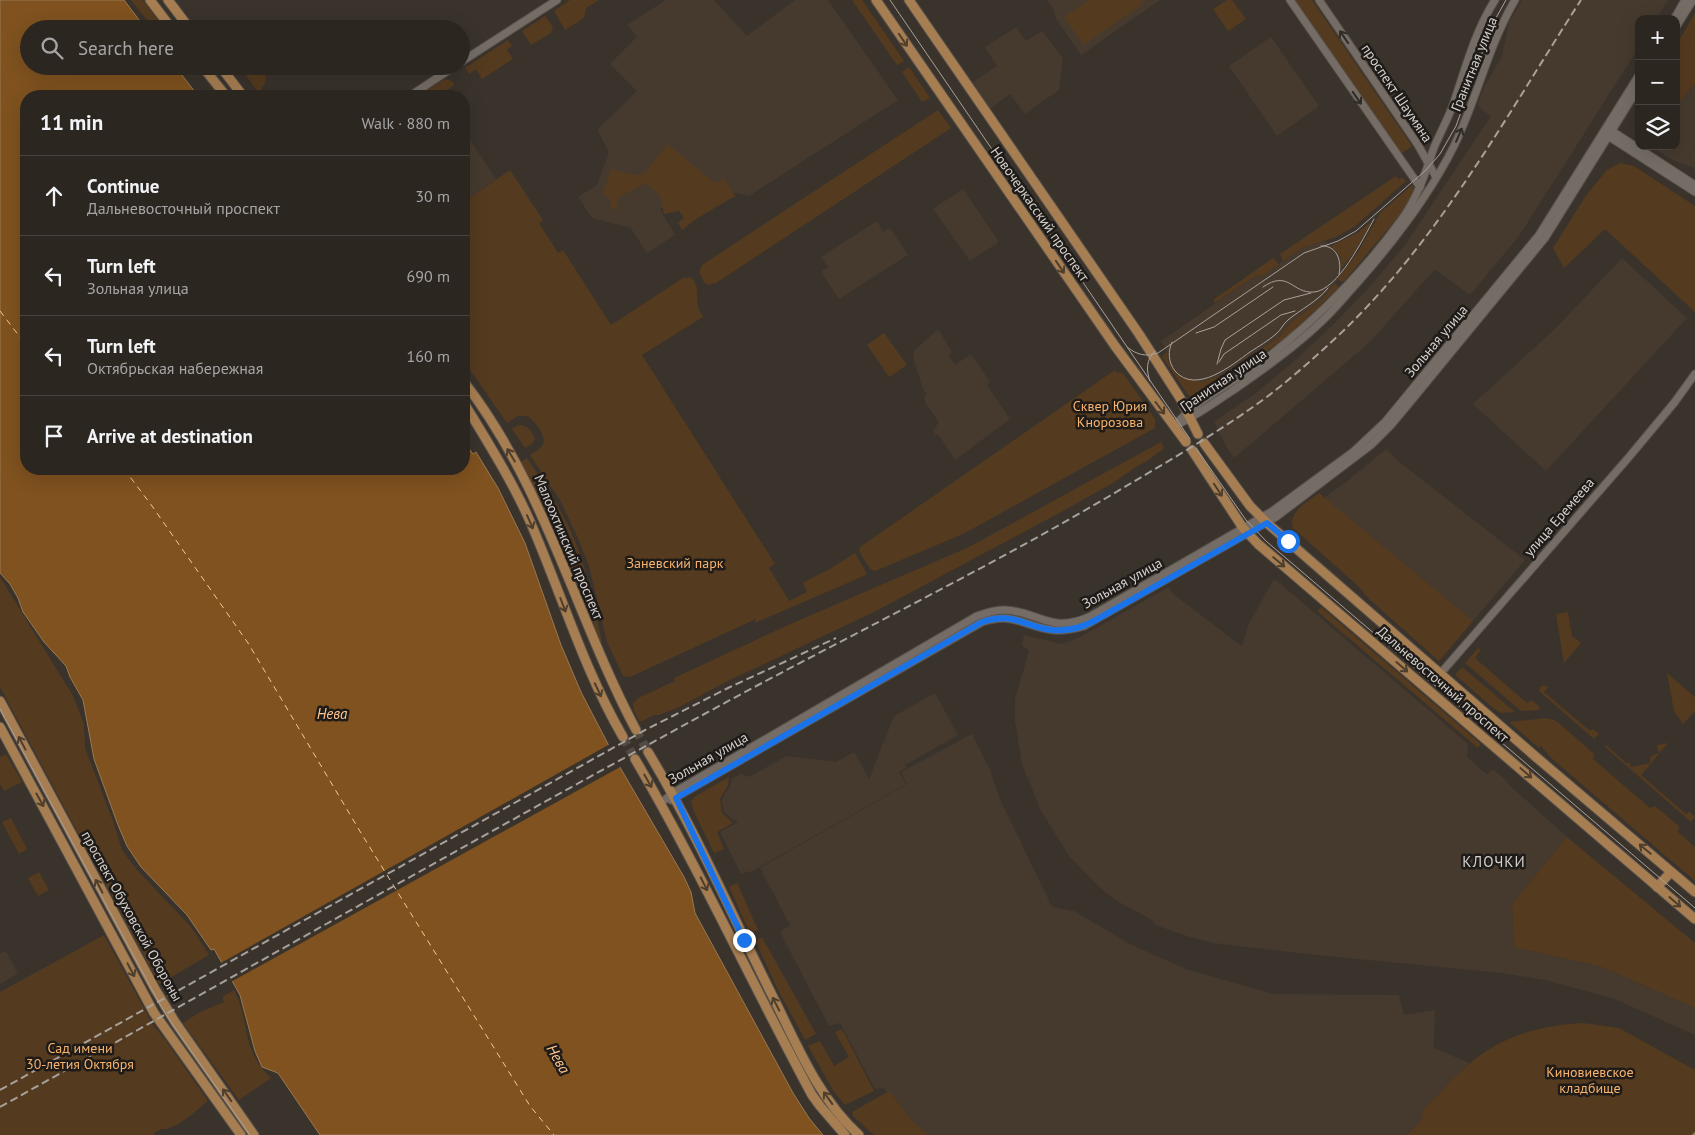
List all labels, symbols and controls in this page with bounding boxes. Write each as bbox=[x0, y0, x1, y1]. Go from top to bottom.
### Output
street label: Гранитная улица bbox=[1447, 14, 1501, 114]
map controls bbox=[1635, 15, 1680, 150]
button: + bbox=[1635, 15, 1680, 60]
search box bbox=[20, 20, 470, 75]
one-way arrow bbox=[1339, 30, 1349, 44]
one-way arrow bbox=[898, 33, 908, 47]
icon: search bbox=[38, 34, 66, 62]
text: Search here bbox=[78, 36, 174, 60]
street label: проспект Шаумяна bbox=[1357, 40, 1437, 146]
button: − bbox=[1635, 60, 1680, 105]
one-way arrow bbox=[1352, 91, 1362, 105]
button: layers bbox=[1635, 105, 1680, 150]
text: 11 min bbox=[40, 109, 103, 136]
text: Walk · 880 m bbox=[361, 113, 450, 133]
one-way arrow bbox=[1454, 128, 1464, 143]
street label: Новочеркасский проспект bbox=[987, 143, 1094, 285]
text: Continue bbox=[87, 174, 159, 198]
icon: ahead bbox=[40, 182, 68, 210]
text: 30 m bbox=[415, 186, 450, 206]
text: Дальневосточный проспект bbox=[87, 198, 280, 218]
text: Turn left bbox=[87, 254, 156, 278]
one-way arrow bbox=[1055, 260, 1065, 274]
icon: left bbox=[40, 262, 68, 290]
text: 690 m bbox=[407, 266, 450, 286]
text: Зольная улица bbox=[87, 278, 189, 298]
street label: Зольная улица bbox=[1400, 301, 1472, 381]
text: Turn left bbox=[87, 334, 156, 358]
icon: left bbox=[40, 342, 68, 370]
street label: Гранитная улица bbox=[1176, 344, 1270, 416]
text: 160 m bbox=[407, 346, 450, 366]
text: Октябрьская набережная bbox=[87, 358, 263, 378]
park label: Сквер Юрия Кнорозова bbox=[1073, 397, 1147, 431]
one-way arrow bbox=[1154, 401, 1165, 414]
icon: arrive bbox=[40, 422, 68, 450]
text: Arrive at destination bbox=[87, 424, 253, 448]
one-way arrow bbox=[506, 449, 516, 463]
street label: Малоохтинский проспект bbox=[530, 472, 608, 622]
street label: улица Еремеева bbox=[1520, 474, 1598, 560]
one-way arrow bbox=[1214, 483, 1224, 497]
one-way arrow bbox=[525, 514, 535, 529]
route start bbox=[1277, 530, 1300, 553]
park label: Заневский парк bbox=[627, 554, 724, 572]
street label: Зольная улица bbox=[1079, 554, 1165, 612]
one-way arrow bbox=[1272, 556, 1285, 567]
one-way arrow bbox=[559, 597, 568, 613]
street label: Дальневосточный проспект bbox=[1373, 622, 1513, 746]
one-way arrow bbox=[1396, 662, 1409, 673]
one-way arrow bbox=[593, 682, 603, 697]
water label: Нева bbox=[317, 704, 348, 723]
street label: Зольная улица bbox=[665, 728, 751, 788]
one-way arrow bbox=[17, 736, 27, 751]
one-way arrow bbox=[1519, 768, 1532, 779]
one-way arrow bbox=[644, 774, 654, 788]
one-way arrow bbox=[35, 793, 45, 808]
street label: проспект Обуховской Обороны bbox=[78, 828, 186, 1004]
one-way arrow bbox=[1638, 843, 1651, 855]
district label: КЛОЧКИ bbox=[1462, 852, 1526, 871]
one-way arrow bbox=[699, 876, 709, 891]
one-way arrow bbox=[94, 880, 104, 894]
one-way arrow bbox=[1669, 897, 1682, 908]
route end bbox=[733, 929, 756, 952]
one-way arrow bbox=[127, 962, 136, 977]
one-way arrow bbox=[771, 996, 781, 1011]
park label: Сад имени 30-летия Октября bbox=[26, 1039, 134, 1073]
water label: Нева bbox=[543, 1041, 575, 1077]
park label: Киновиевское кладбище bbox=[1546, 1063, 1634, 1097]
one-way arrow bbox=[222, 1088, 232, 1102]
one-way arrow bbox=[823, 1091, 833, 1105]

